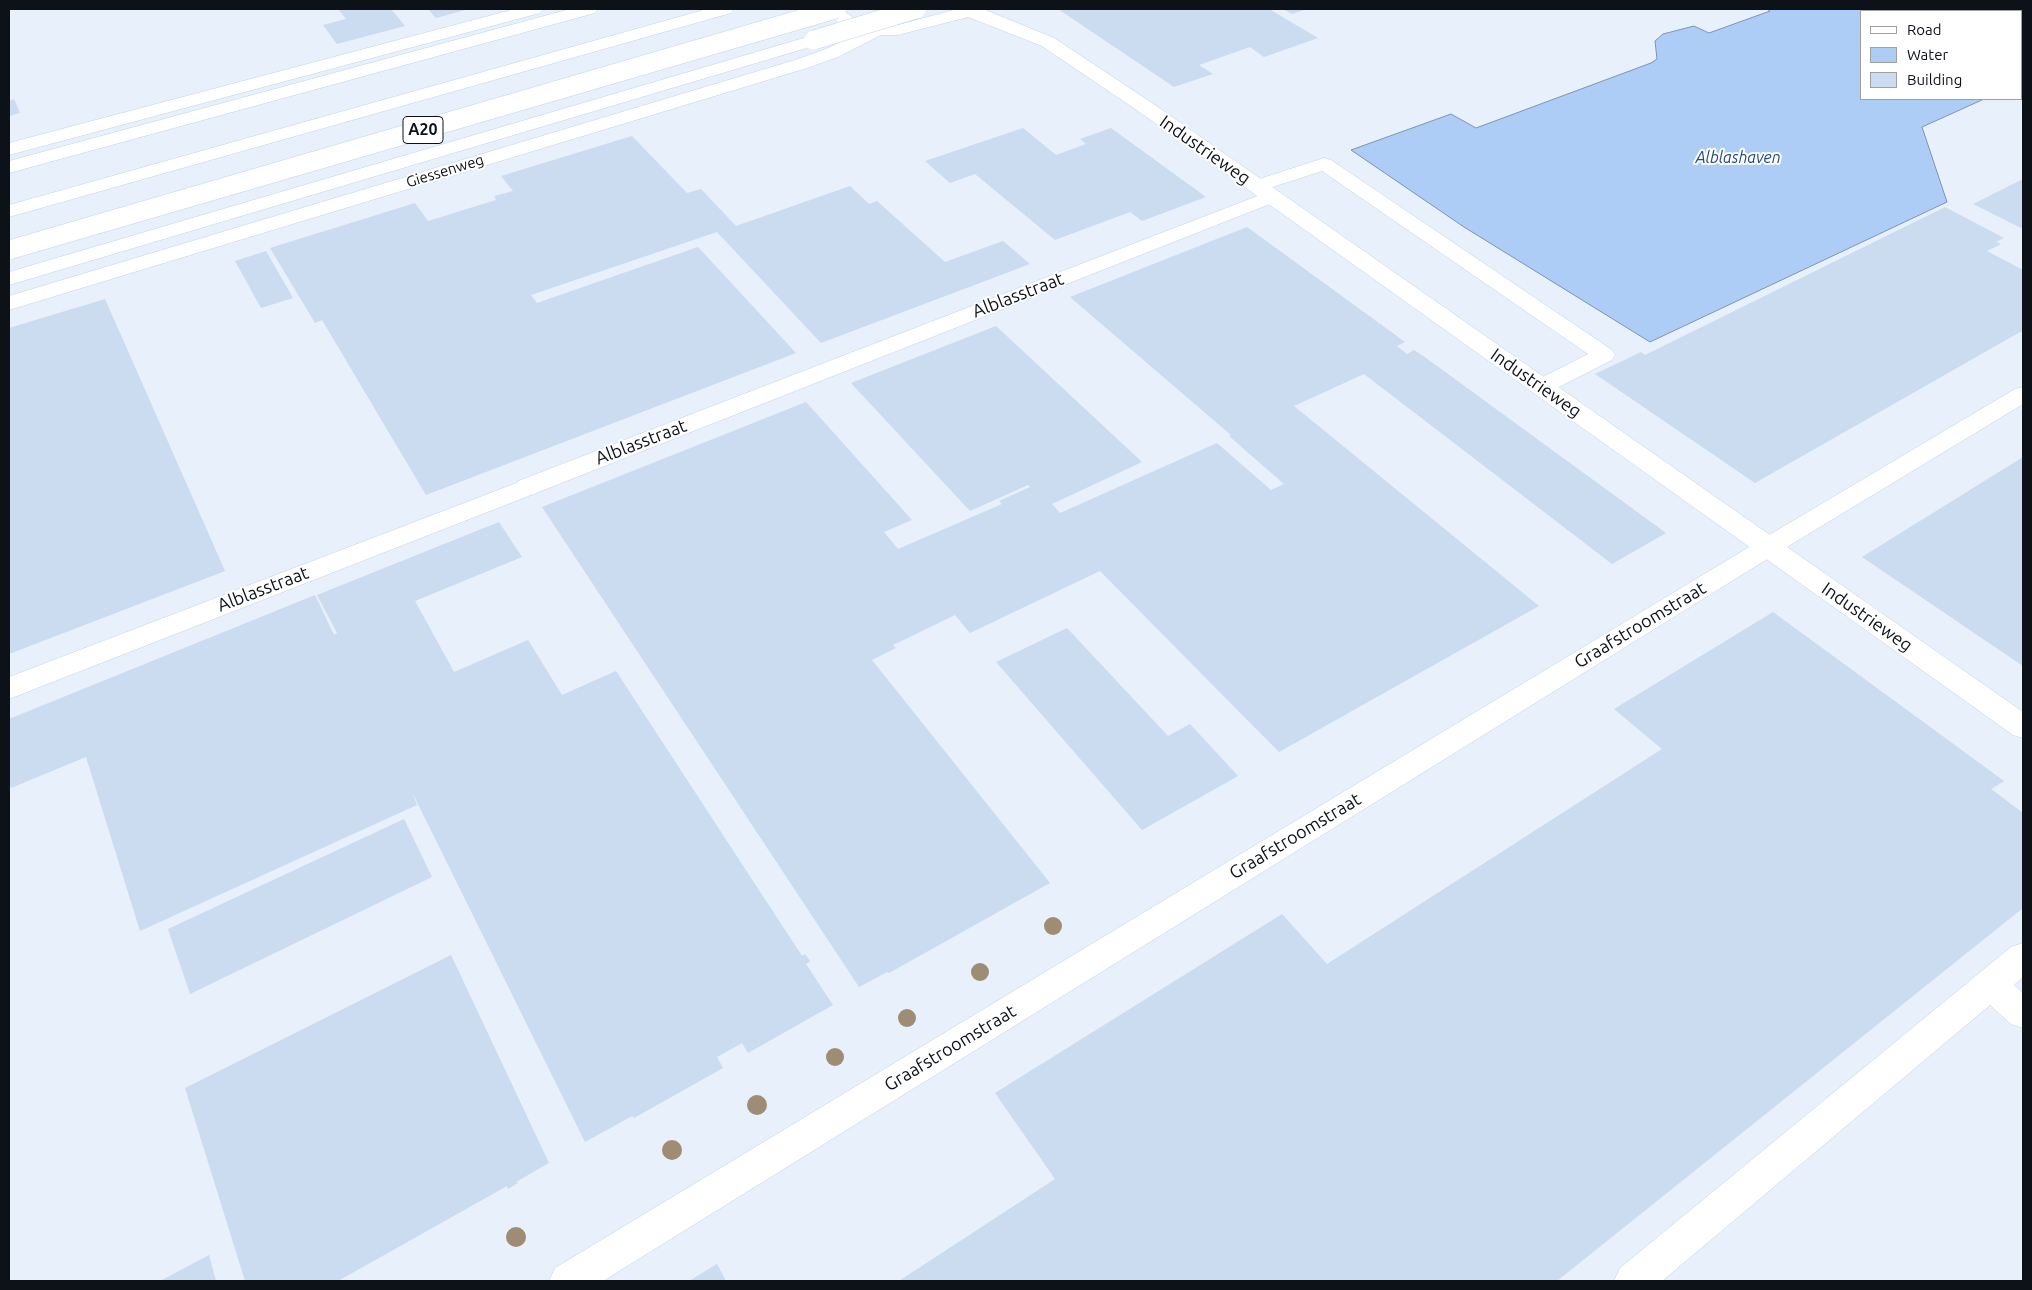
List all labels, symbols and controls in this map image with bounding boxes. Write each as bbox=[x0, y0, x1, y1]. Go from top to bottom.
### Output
legend bbox=[1860, 10, 2022, 100]
text: Road bbox=[1907, 21, 1942, 38]
text: Water bbox=[1907, 46, 1948, 63]
text: Building bbox=[1907, 71, 1962, 88]
street label: Industrieweg bbox=[1155, 111, 1255, 189]
road number: A20 bbox=[403, 116, 443, 144]
water label: Alblashaven bbox=[1695, 148, 1781, 168]
street label: Giessenweg bbox=[404, 151, 486, 191]
street label: Alblasstraat bbox=[969, 268, 1067, 322]
street label: Industrieweg bbox=[1486, 344, 1586, 422]
street label: Alblasstraat bbox=[592, 415, 690, 469]
street label: Alblasstraat bbox=[214, 562, 312, 616]
street label: Graafstroomstraat bbox=[1570, 577, 1710, 673]
street label: Industrieweg bbox=[1817, 578, 1917, 656]
street label: Graafstroomstraat bbox=[1225, 788, 1365, 884]
street label: Graafstroomstraat bbox=[880, 1000, 1020, 1096]

